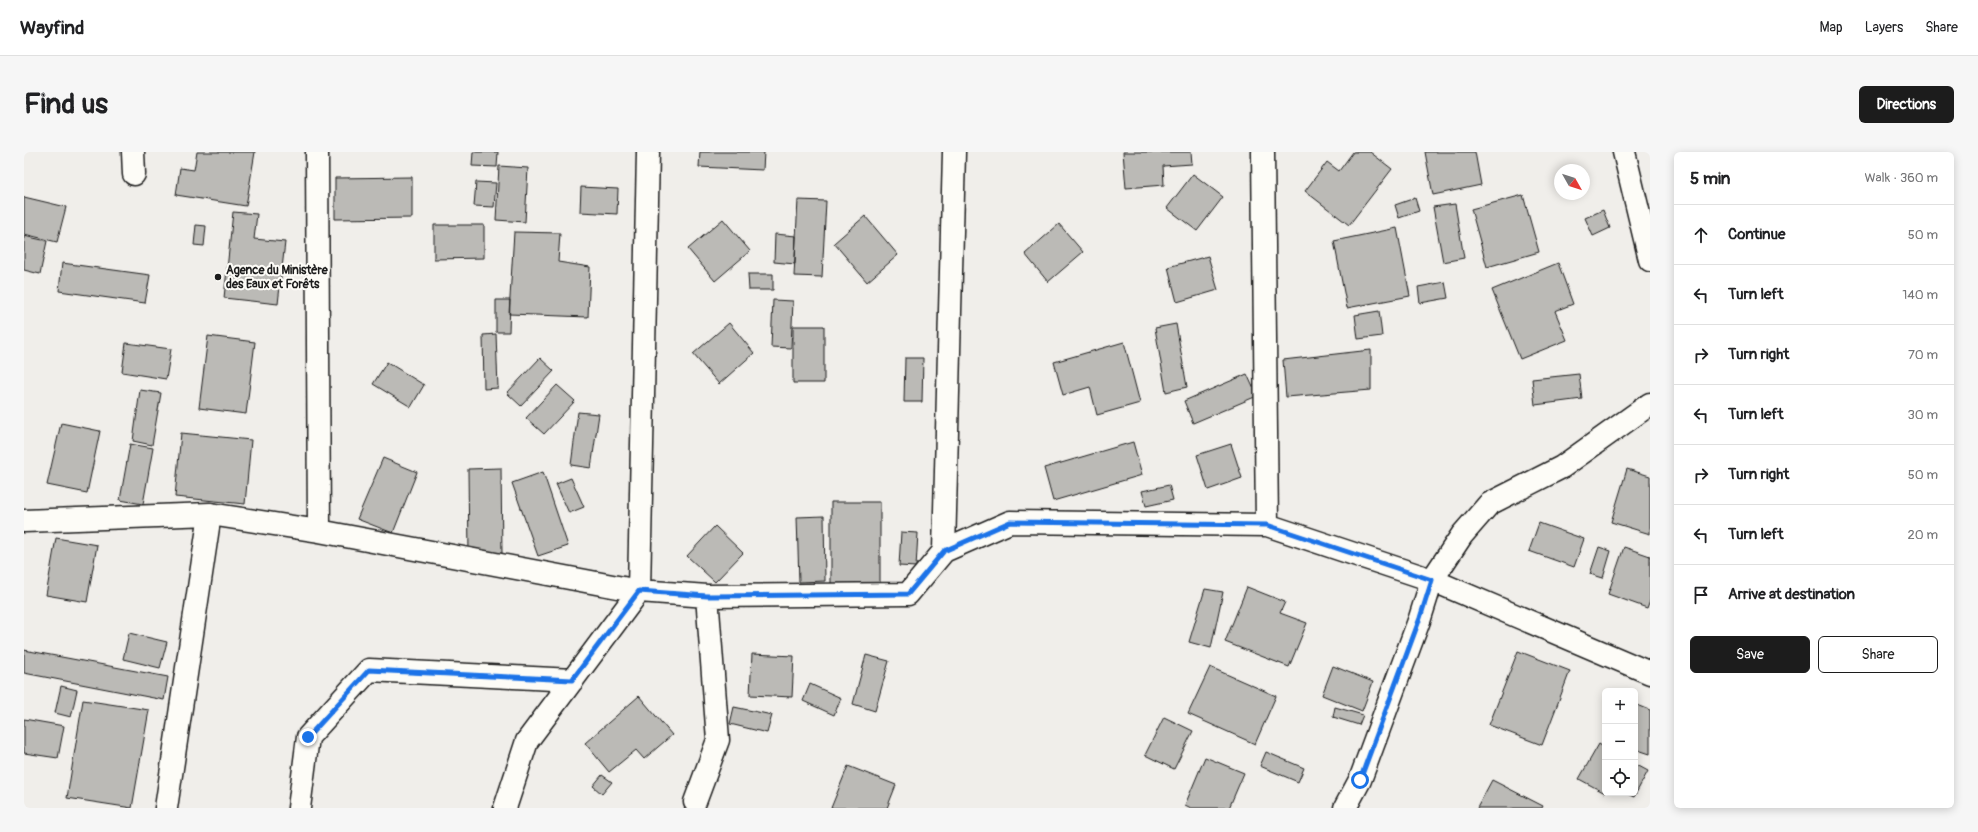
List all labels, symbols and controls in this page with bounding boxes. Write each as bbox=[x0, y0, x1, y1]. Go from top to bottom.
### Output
text: Wayfind bbox=[20, 16, 84, 40]
text: Map bbox=[1820, 19, 1843, 36]
text: Layers bbox=[1865, 19, 1903, 36]
text: Share bbox=[1925, 19, 1958, 36]
button: Directions bbox=[1859, 86, 1954, 123]
text: Find us bbox=[24, 87, 108, 122]
north arrow bbox=[1554, 164, 1590, 200]
text: 5 min bbox=[1690, 168, 1730, 189]
text: Walk · 360 m bbox=[1864, 170, 1938, 186]
icon: ahead bbox=[1690, 224, 1712, 246]
text: Continue bbox=[1728, 225, 1786, 244]
text: 50 m bbox=[1908, 227, 1938, 243]
place label: Agence du Ministère des Eaux et Forêts bbox=[226, 263, 329, 292]
marker: Agence du Ministère des Eaux et Forêts bbox=[213, 272, 223, 282]
icon: left bbox=[1690, 284, 1712, 306]
text: Turn left bbox=[1728, 285, 1784, 304]
text: 140 m bbox=[1902, 287, 1938, 303]
icon: right bbox=[1690, 344, 1712, 366]
text: Turn right bbox=[1728, 345, 1789, 364]
text: 70 m bbox=[1908, 347, 1938, 363]
icon: left bbox=[1690, 404, 1712, 426]
text: Turn left bbox=[1728, 405, 1784, 424]
text: 30 m bbox=[1908, 407, 1938, 423]
icon: right bbox=[1690, 464, 1712, 486]
text: Turn right bbox=[1728, 465, 1789, 484]
text: 50 m bbox=[1908, 467, 1938, 483]
icon: left bbox=[1690, 524, 1712, 546]
text: Turn left bbox=[1728, 525, 1784, 544]
text: 20 m bbox=[1907, 527, 1938, 543]
icon: arrive bbox=[1690, 584, 1712, 606]
text: Arrive at destination bbox=[1728, 585, 1855, 604]
button: Save bbox=[1690, 636, 1810, 673]
button: Share bbox=[1818, 636, 1938, 673]
map controls bbox=[1602, 688, 1638, 796]
button: + bbox=[1602, 688, 1638, 724]
button: − bbox=[1602, 724, 1638, 760]
route end bbox=[299, 728, 317, 746]
button: locate bbox=[1602, 760, 1638, 796]
route start bbox=[1351, 771, 1369, 789]

